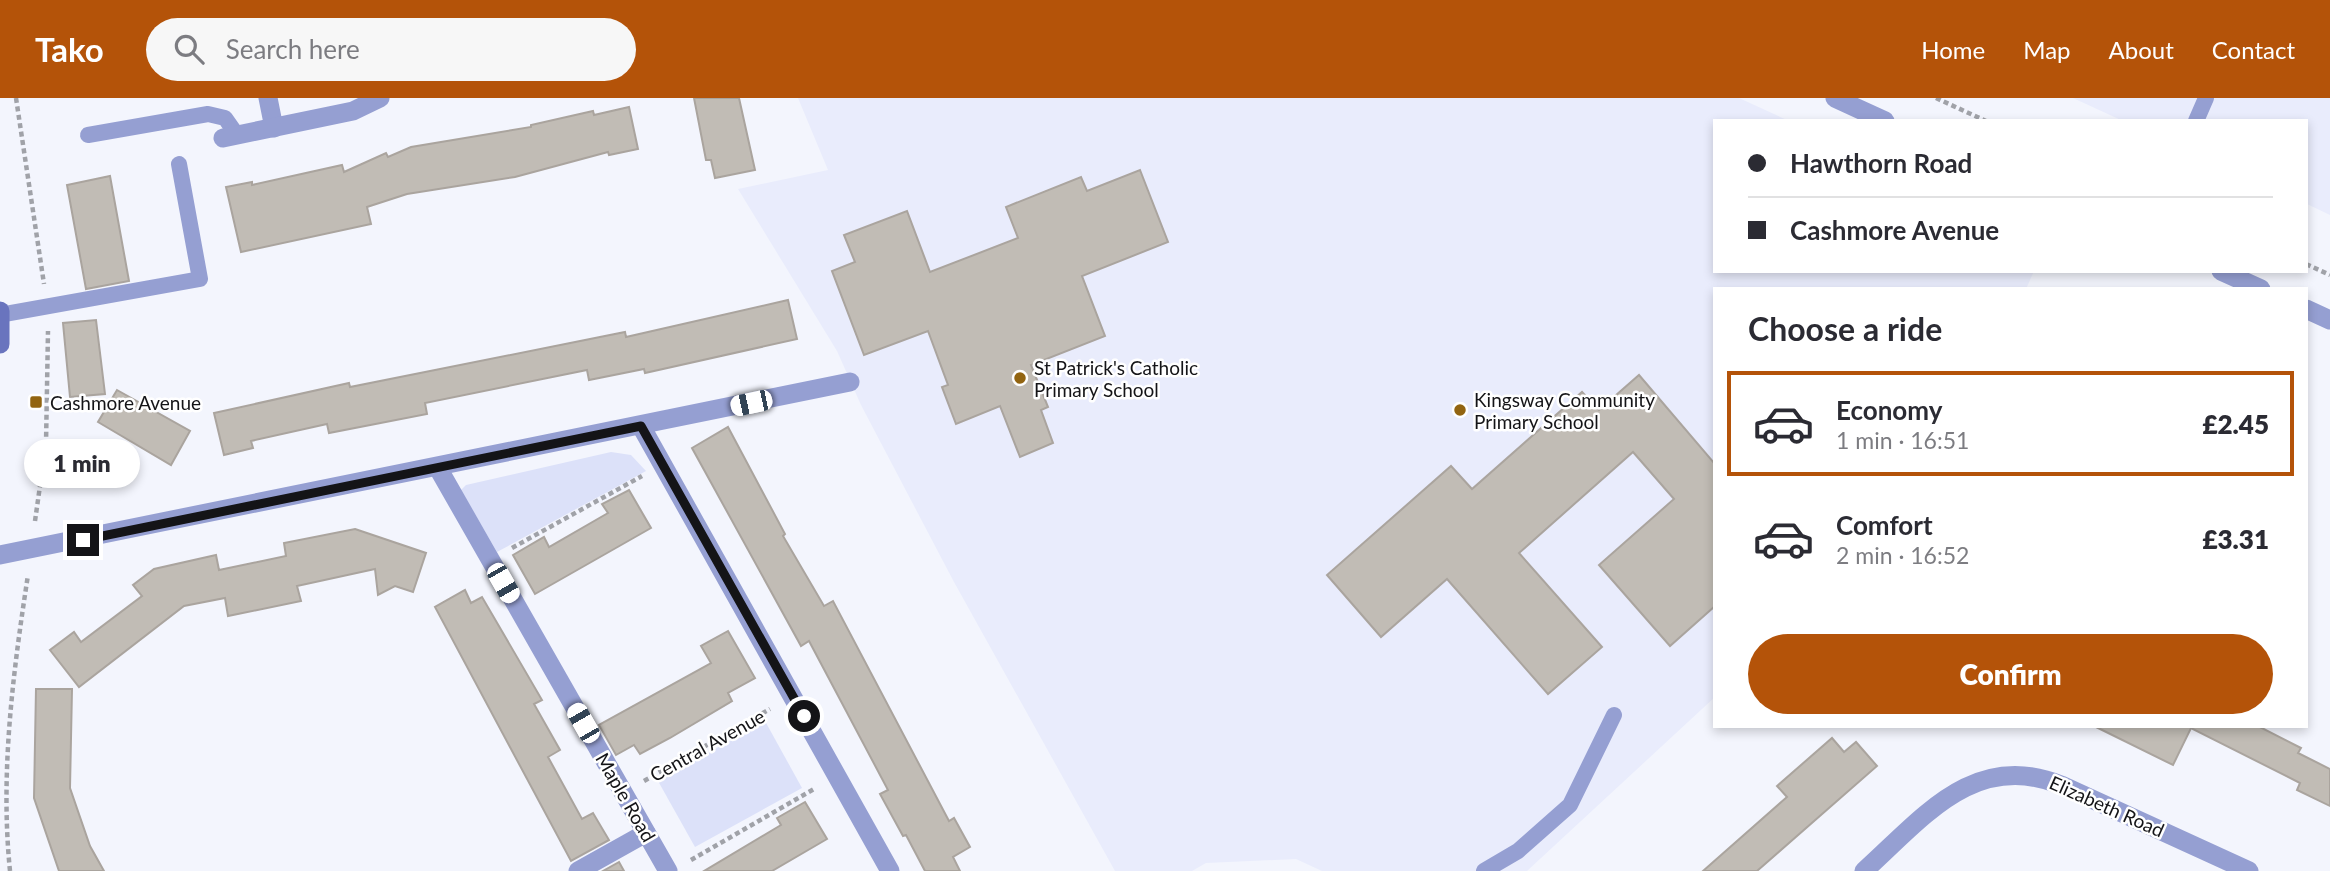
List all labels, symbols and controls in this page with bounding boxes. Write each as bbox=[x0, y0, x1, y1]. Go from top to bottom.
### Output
search box bbox=[146, 18, 636, 81]
text: Tako bbox=[35, 29, 104, 69]
icon: search bbox=[170, 30, 208, 68]
text: Search here bbox=[226, 33, 360, 65]
text: Home bbox=[1921, 35, 1985, 64]
text: Map bbox=[2023, 35, 2071, 64]
text: About bbox=[2109, 35, 2174, 64]
text: Contact bbox=[2212, 35, 2295, 64]
text: Hawthorn Road bbox=[1790, 147, 1972, 179]
text: Cashmore Avenue bbox=[1790, 214, 1999, 246]
text: Choose a ride bbox=[1748, 309, 1942, 348]
place label: St Patrick's Catholic Primary School bbox=[1034, 356, 1198, 401]
marker: St Patrick's Catholic Primary School bbox=[1012, 370, 1028, 386]
car bbox=[729, 388, 774, 418]
place label: Kingsway Community Primary School bbox=[1474, 388, 1655, 433]
place label: Cashmore Avenue bbox=[50, 391, 201, 414]
icon: car bbox=[1752, 392, 1815, 455]
marker: Cashmore Avenue bbox=[28, 394, 44, 410]
text: Economy bbox=[1836, 394, 1942, 426]
marker: Kingsway Community Primary School bbox=[1452, 402, 1468, 418]
text: £2.45 bbox=[2202, 408, 2269, 440]
text: 1 min · 16:51 bbox=[1836, 426, 1969, 454]
callout: 1 min bbox=[25, 438, 141, 488]
text: 1 min bbox=[53, 449, 111, 477]
icon: car bbox=[1752, 507, 1815, 570]
text: Comfort bbox=[1836, 509, 1933, 541]
text: £3.31 bbox=[2202, 523, 2269, 555]
route end bbox=[67, 524, 99, 556]
text: 2 min · 16:52 bbox=[1836, 541, 1969, 569]
car bbox=[484, 560, 523, 606]
button: Confirm bbox=[1748, 634, 2273, 714]
car bbox=[564, 700, 603, 746]
route start bbox=[788, 700, 820, 732]
street label: Central Avenue bbox=[646, 704, 768, 786]
street label: Maple Road bbox=[591, 748, 661, 846]
street label: Elizabeth Road bbox=[2046, 770, 2168, 842]

